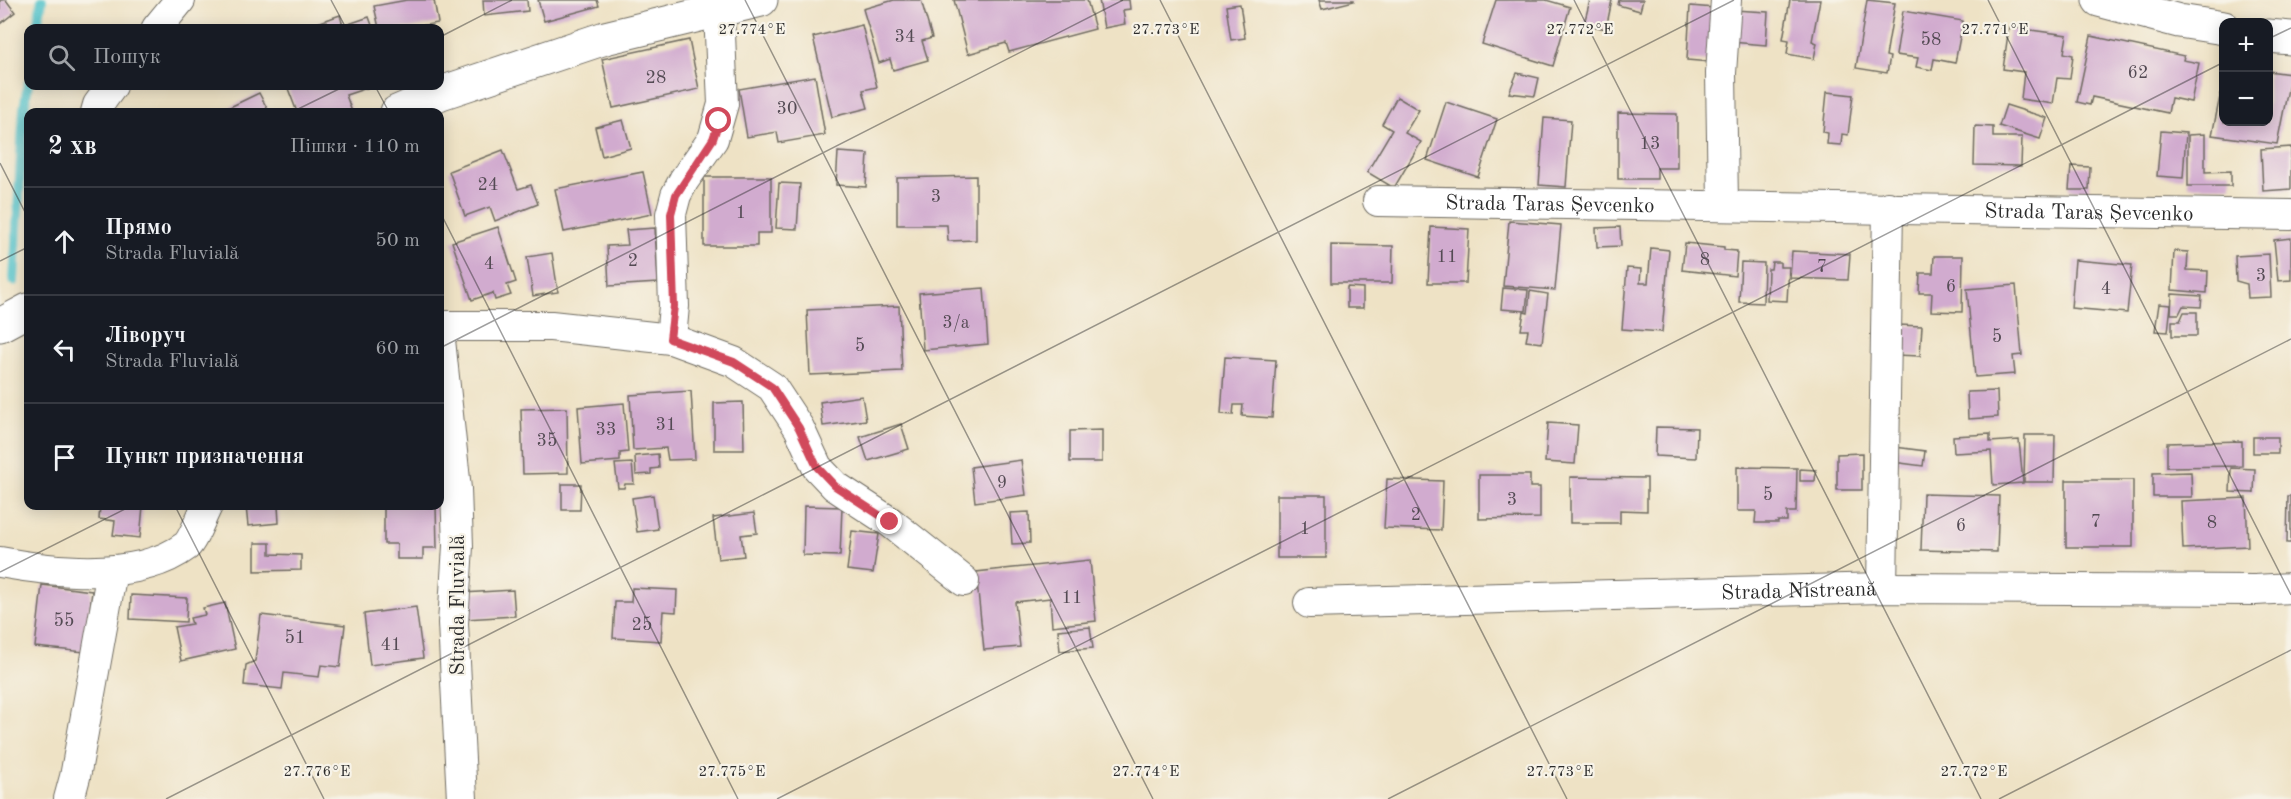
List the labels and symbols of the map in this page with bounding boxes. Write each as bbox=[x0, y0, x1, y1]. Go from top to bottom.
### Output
text: 27.774°E bbox=[719, 23, 785, 38]
text: 27.773°E bbox=[1133, 23, 1199, 38]
text: 27.772°E bbox=[1547, 23, 1613, 38]
text: 27.771°E bbox=[1962, 23, 2028, 38]
house number: 34 bbox=[895, 28, 915, 46]
house number: 58 bbox=[1921, 31, 1941, 49]
house number: 62 bbox=[2128, 64, 2148, 82]
house number: 28 bbox=[646, 69, 666, 87]
house number: 30 bbox=[777, 100, 797, 118]
route start bbox=[705, 107, 731, 133]
house number: 13 bbox=[1640, 135, 1660, 153]
house number: 24 bbox=[478, 176, 498, 194]
house number: 3 bbox=[931, 188, 941, 206]
street label: Strada Taras Șevcenko bbox=[1445, 193, 1655, 217]
street label: Strada Taras Șevcenko bbox=[1984, 201, 2194, 226]
house number: 1 bbox=[736, 204, 746, 222]
house number: 11 bbox=[1437, 248, 1457, 266]
house number: 8 bbox=[1700, 251, 1710, 269]
house number: 2 bbox=[628, 252, 638, 270]
house number: 4 bbox=[484, 255, 494, 273]
house number: 7 bbox=[1817, 258, 1827, 276]
house number: 3 bbox=[2256, 267, 2266, 285]
house number: 6 bbox=[1946, 278, 1956, 296]
house number: 4 bbox=[2101, 280, 2111, 298]
house number: 3/a bbox=[942, 314, 970, 332]
house number: 5 bbox=[1992, 328, 2002, 346]
house number: 5 bbox=[855, 337, 865, 355]
house number: 31 bbox=[656, 416, 676, 434]
house number: 33 bbox=[596, 421, 616, 439]
house number: 35 bbox=[537, 432, 557, 450]
house number: 9 bbox=[997, 474, 1007, 492]
house number: 5 bbox=[1763, 486, 1773, 504]
house number: 3 bbox=[1507, 491, 1517, 509]
house number: 2 bbox=[1411, 506, 1421, 524]
route end bbox=[876, 508, 902, 534]
house number: 7 bbox=[2091, 513, 2101, 531]
house number: 8 bbox=[2207, 514, 2217, 532]
house number: 6 bbox=[1956, 517, 1966, 535]
house number: 1 bbox=[1300, 520, 1310, 538]
street label: Strada Fluvială bbox=[448, 535, 469, 675]
street label: Strada Nistreană bbox=[1721, 579, 1877, 604]
house number: 11 bbox=[1062, 589, 1082, 607]
house number: 55 bbox=[54, 612, 74, 630]
house number: 25 bbox=[632, 616, 652, 634]
house number: 51 bbox=[285, 629, 305, 647]
house number: 41 bbox=[381, 636, 401, 654]
text: 27.776°E bbox=[284, 765, 350, 780]
text: 27.775°E bbox=[699, 765, 765, 780]
text: 27.774°E bbox=[1113, 765, 1179, 780]
text: 27.773°E bbox=[1527, 765, 1593, 780]
text: 27.772°E bbox=[1941, 765, 2007, 780]

